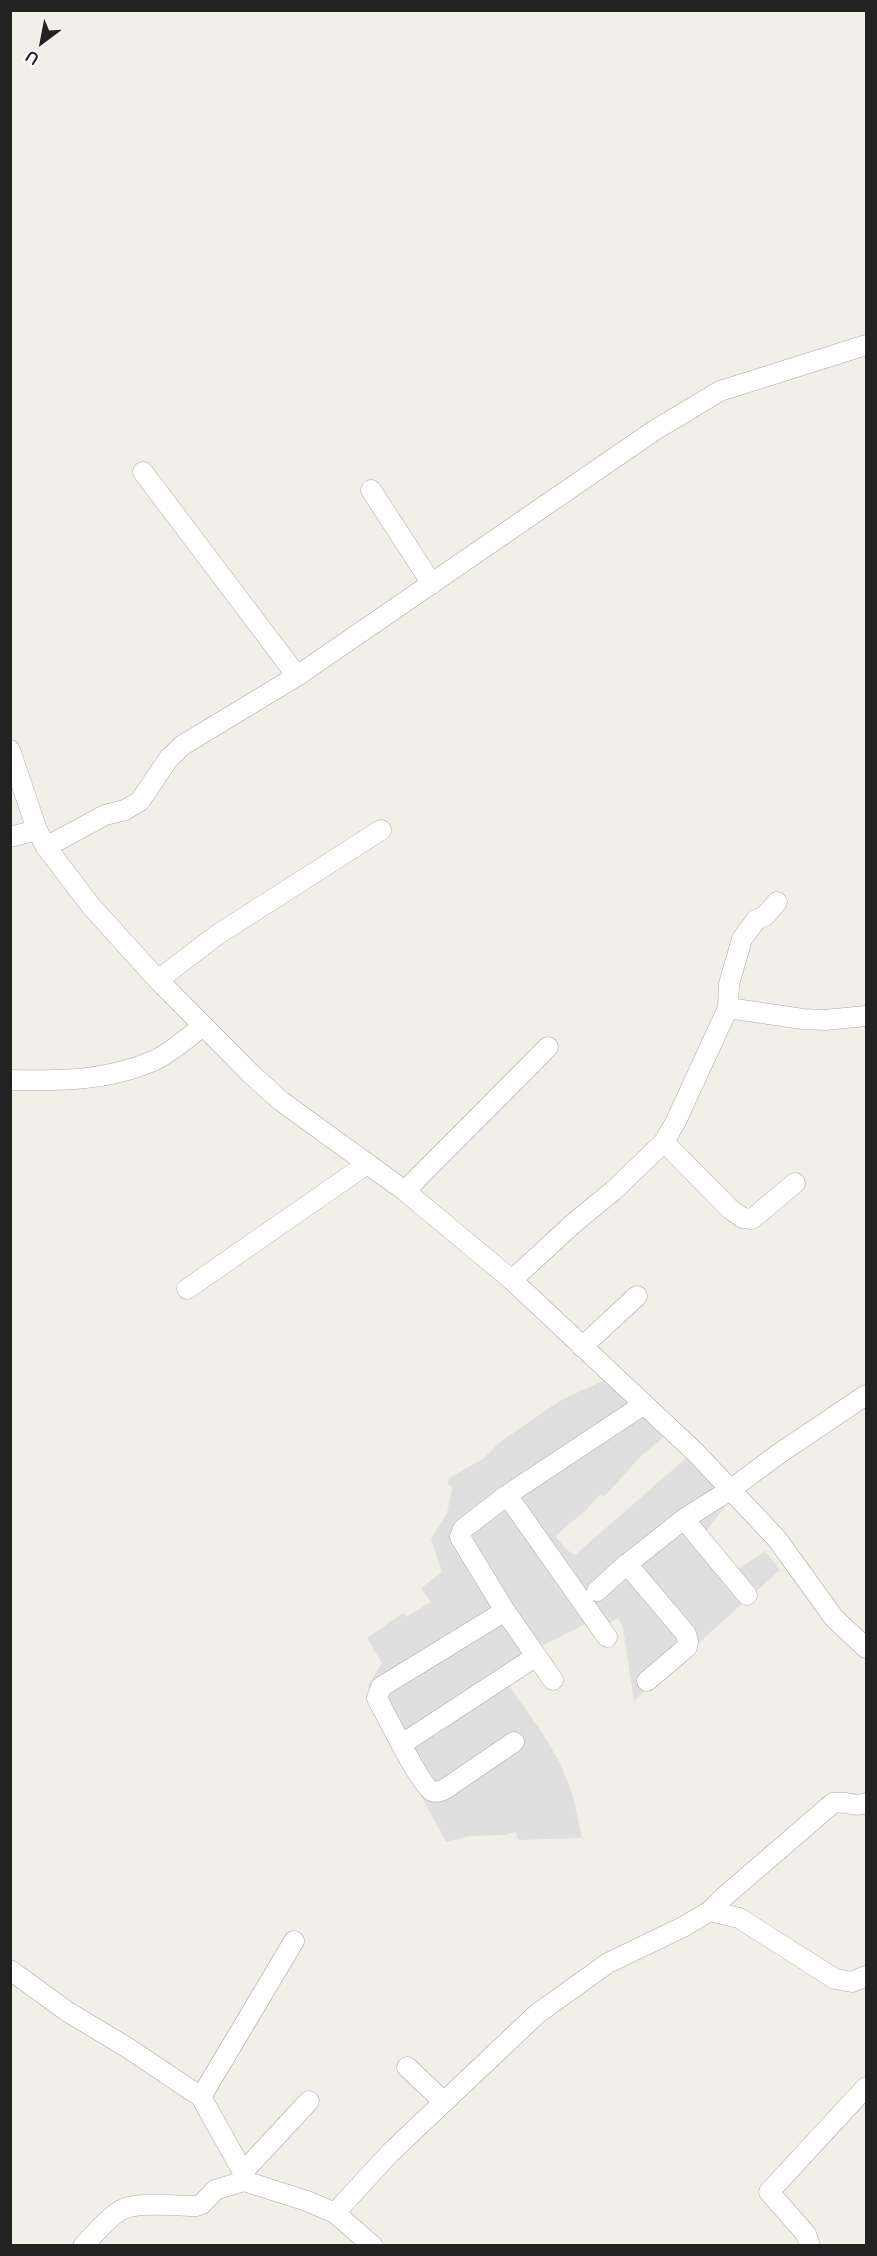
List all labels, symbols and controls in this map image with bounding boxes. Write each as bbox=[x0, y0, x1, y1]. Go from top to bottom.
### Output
north arrow bbox=[12, 12, 72, 72]
text: U bbox=[22, 46, 43, 69]

